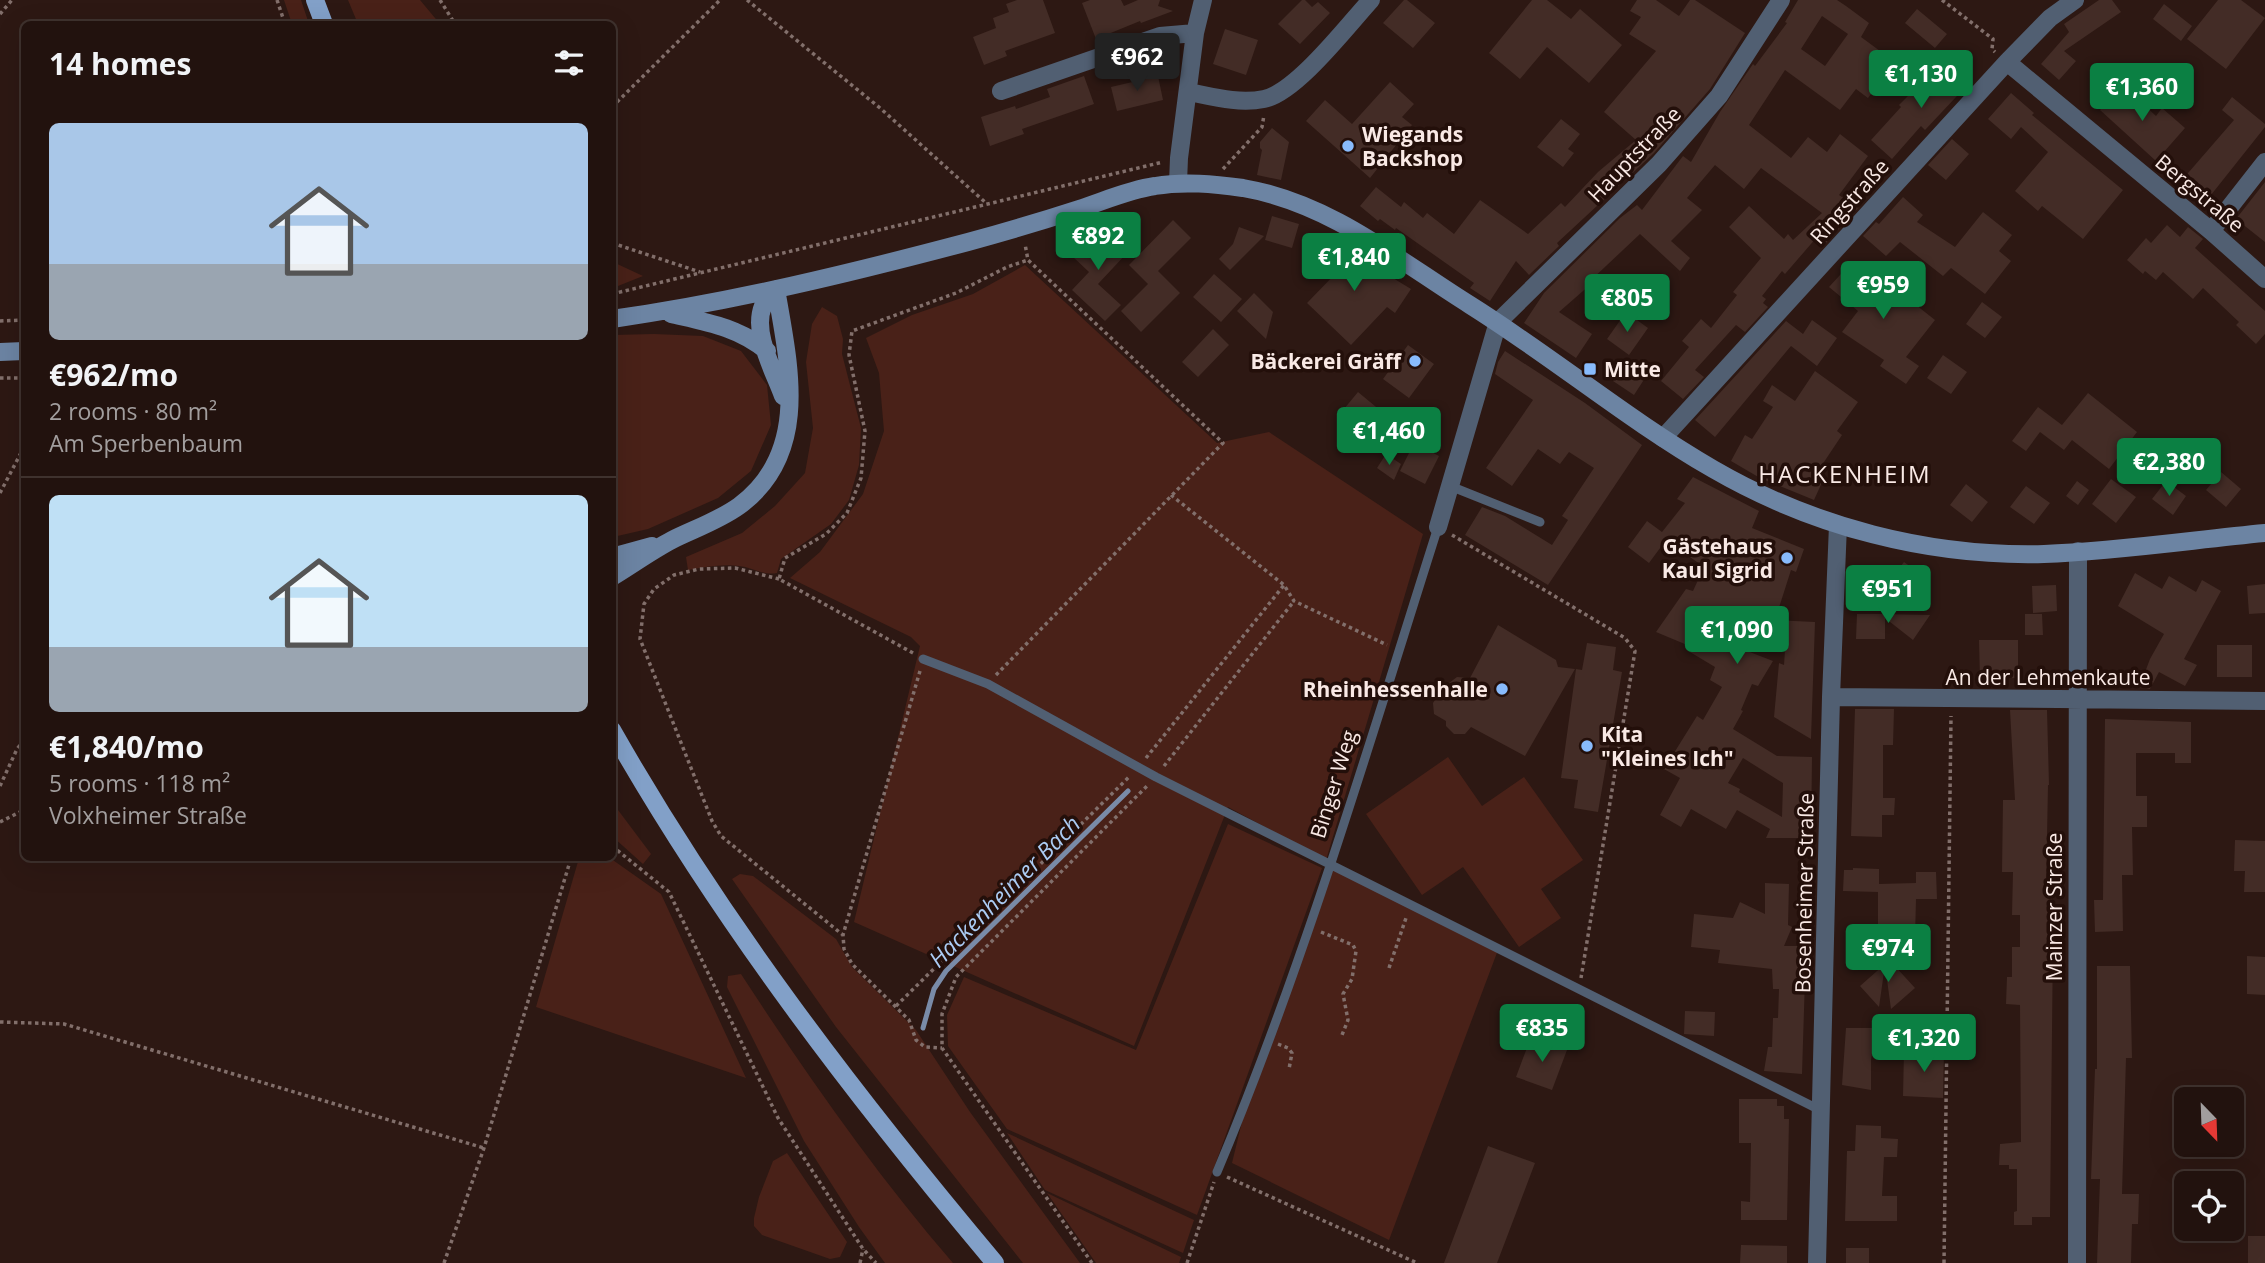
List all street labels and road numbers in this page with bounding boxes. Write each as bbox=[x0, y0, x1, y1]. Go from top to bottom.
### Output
street label: Hauptstraße bbox=[1581, 100, 1687, 208]
street label: Bergstraße bbox=[2150, 148, 2250, 238]
street label: Ringstraße bbox=[1803, 153, 1895, 249]
street label: An der Lehmenkaute bbox=[1946, 663, 2150, 691]
street label: Binger Weg bbox=[1303, 727, 1363, 841]
street label: Bosenheimer Straße bbox=[1788, 793, 1820, 993]
street label: Mainzer Straße bbox=[2040, 833, 2068, 981]

